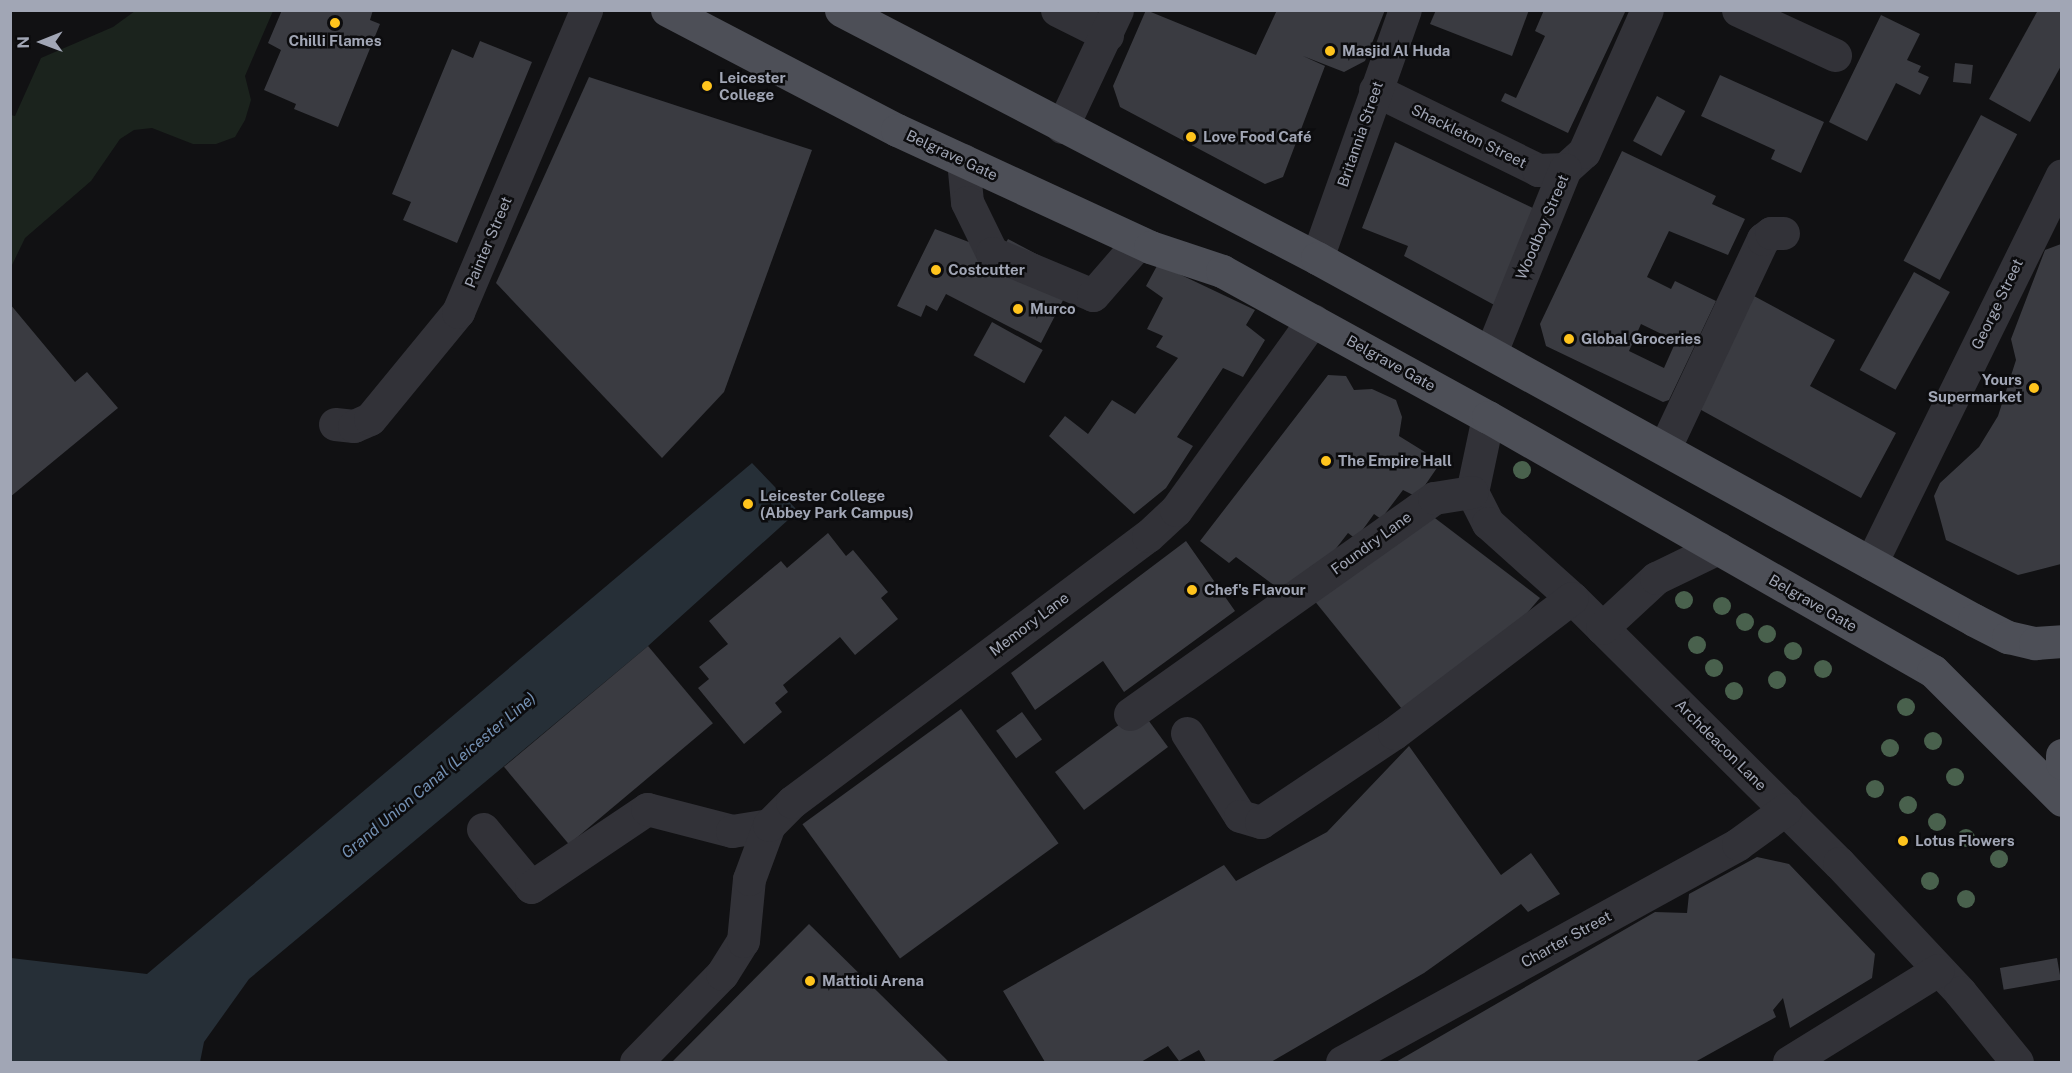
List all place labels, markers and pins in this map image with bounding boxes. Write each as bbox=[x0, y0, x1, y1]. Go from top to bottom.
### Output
marker: Chilli Flames bbox=[328, 16, 342, 30]
place label: Chilli Flames bbox=[288, 32, 382, 50]
place label: Masjid Al Huda bbox=[1342, 42, 1450, 60]
marker: Masjid Al Huda bbox=[1323, 44, 1337, 58]
place label: Leicester College bbox=[719, 68, 786, 103]
marker: Leicester College bbox=[700, 79, 714, 93]
place label: Love Food Café bbox=[1203, 128, 1312, 146]
marker: Love Food Café bbox=[1184, 130, 1198, 144]
place label: Costcutter bbox=[948, 261, 1025, 279]
marker: Costcutter bbox=[929, 263, 943, 277]
place label: Murco bbox=[1030, 300, 1076, 318]
marker: Murco bbox=[1011, 302, 1025, 316]
place label: Global Groceries bbox=[1581, 330, 1701, 348]
marker: Global Groceries bbox=[1562, 332, 1576, 346]
place label: Yours Supermarket bbox=[1928, 370, 2022, 405]
marker: Yours Supermarket bbox=[2027, 381, 2041, 395]
place label: The Empire Hall bbox=[1338, 452, 1452, 470]
marker: The Empire Hall bbox=[1319, 454, 1333, 468]
place label: Leicester College (Abbey Park Campus) bbox=[760, 486, 914, 521]
marker: Leicester College (Abbey Park Campus) bbox=[741, 497, 755, 511]
place label: Chef's Flavour bbox=[1204, 581, 1306, 599]
marker: Chef's Flavour bbox=[1185, 583, 1199, 597]
place label: Lotus Flowers bbox=[1915, 832, 2015, 850]
marker: Lotus Flowers bbox=[1896, 834, 1910, 848]
place label: Mattioli Arena bbox=[822, 972, 924, 990]
marker: Mattioli Arena bbox=[803, 974, 817, 988]

